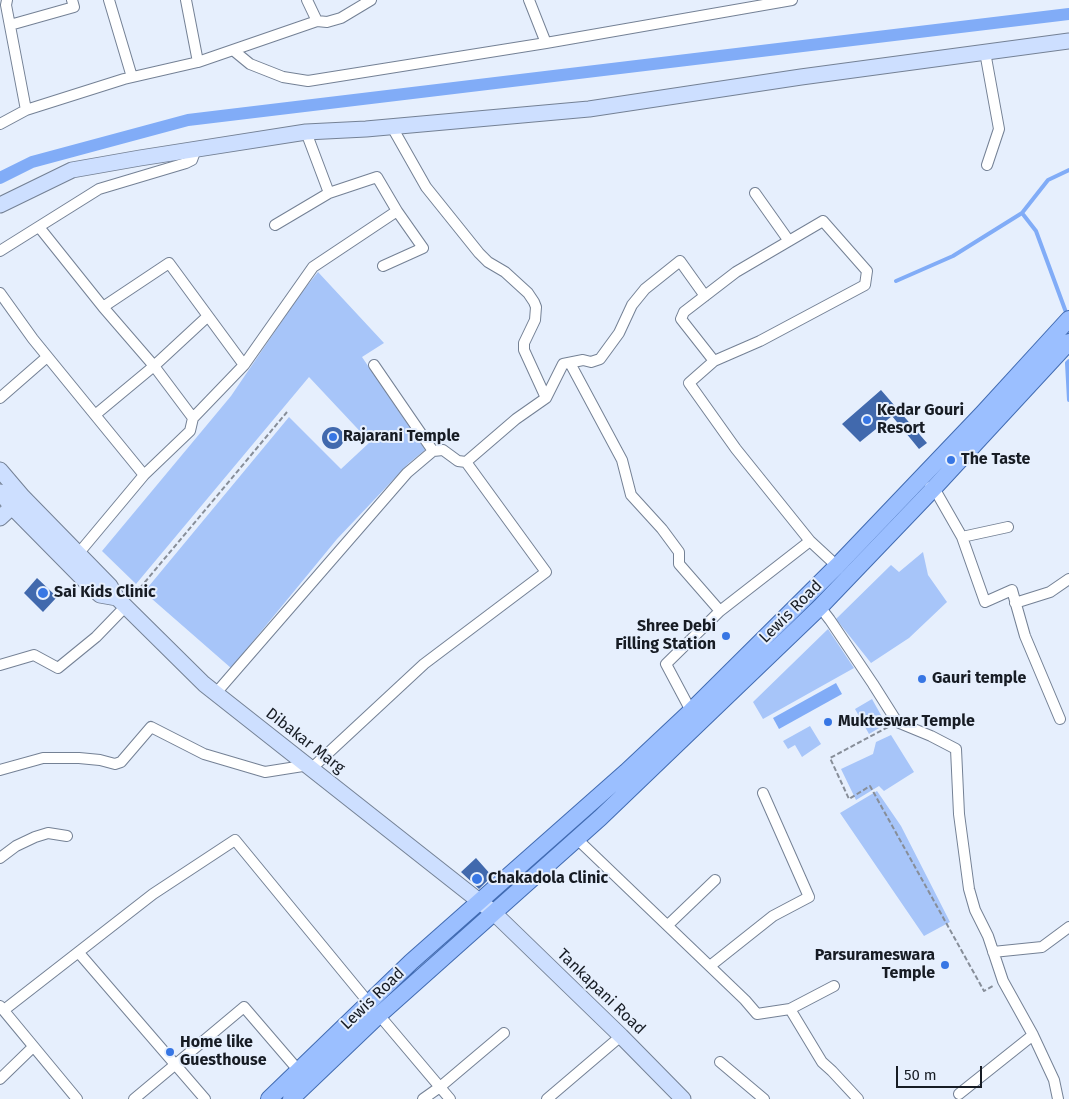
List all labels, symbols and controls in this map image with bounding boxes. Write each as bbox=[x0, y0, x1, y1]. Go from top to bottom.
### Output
place label: Kedar Gouri Resort bbox=[877, 401, 964, 439]
marker: Kedar Gouri Resort bbox=[861, 414, 873, 426]
place label: Rajarani Temple bbox=[343, 427, 460, 447]
marker: Rajarani Temple bbox=[327, 431, 339, 443]
place label: The Taste bbox=[961, 450, 1030, 470]
marker: The Taste bbox=[945, 454, 957, 466]
street label: Lewis Road bbox=[756, 577, 826, 647]
place label: Sai Kids Clinic bbox=[54, 583, 156, 603]
marker: Sai Kids Clinic bbox=[36, 586, 50, 600]
place label: Shree Debi Filling Station bbox=[615, 617, 716, 655]
marker: Shree Debi Filling Station bbox=[720, 630, 732, 642]
place label: Gauri temple bbox=[932, 669, 1026, 689]
marker: Gauri temple bbox=[916, 673, 928, 685]
street label: Dibakar Marg bbox=[262, 704, 348, 778]
place label: Mukteswar Temple bbox=[838, 712, 975, 732]
marker: Mukteswar Temple bbox=[822, 716, 834, 728]
place label: Chakadola Clinic bbox=[488, 869, 608, 889]
marker: Chakadola Clinic bbox=[470, 872, 484, 886]
street label: Tankapani Road bbox=[553, 945, 649, 1039]
place label: Parsurameswara Temple bbox=[815, 946, 935, 984]
marker: Parsurameswara Temple bbox=[939, 959, 951, 971]
street label: Lewis Road bbox=[337, 964, 409, 1034]
place label: Home like Guesthouse bbox=[180, 1033, 266, 1071]
marker: Home like Guesthouse bbox=[164, 1046, 176, 1058]
scale bar bbox=[899, 1056, 985, 1088]
text: 50 m bbox=[904, 1066, 937, 1084]

